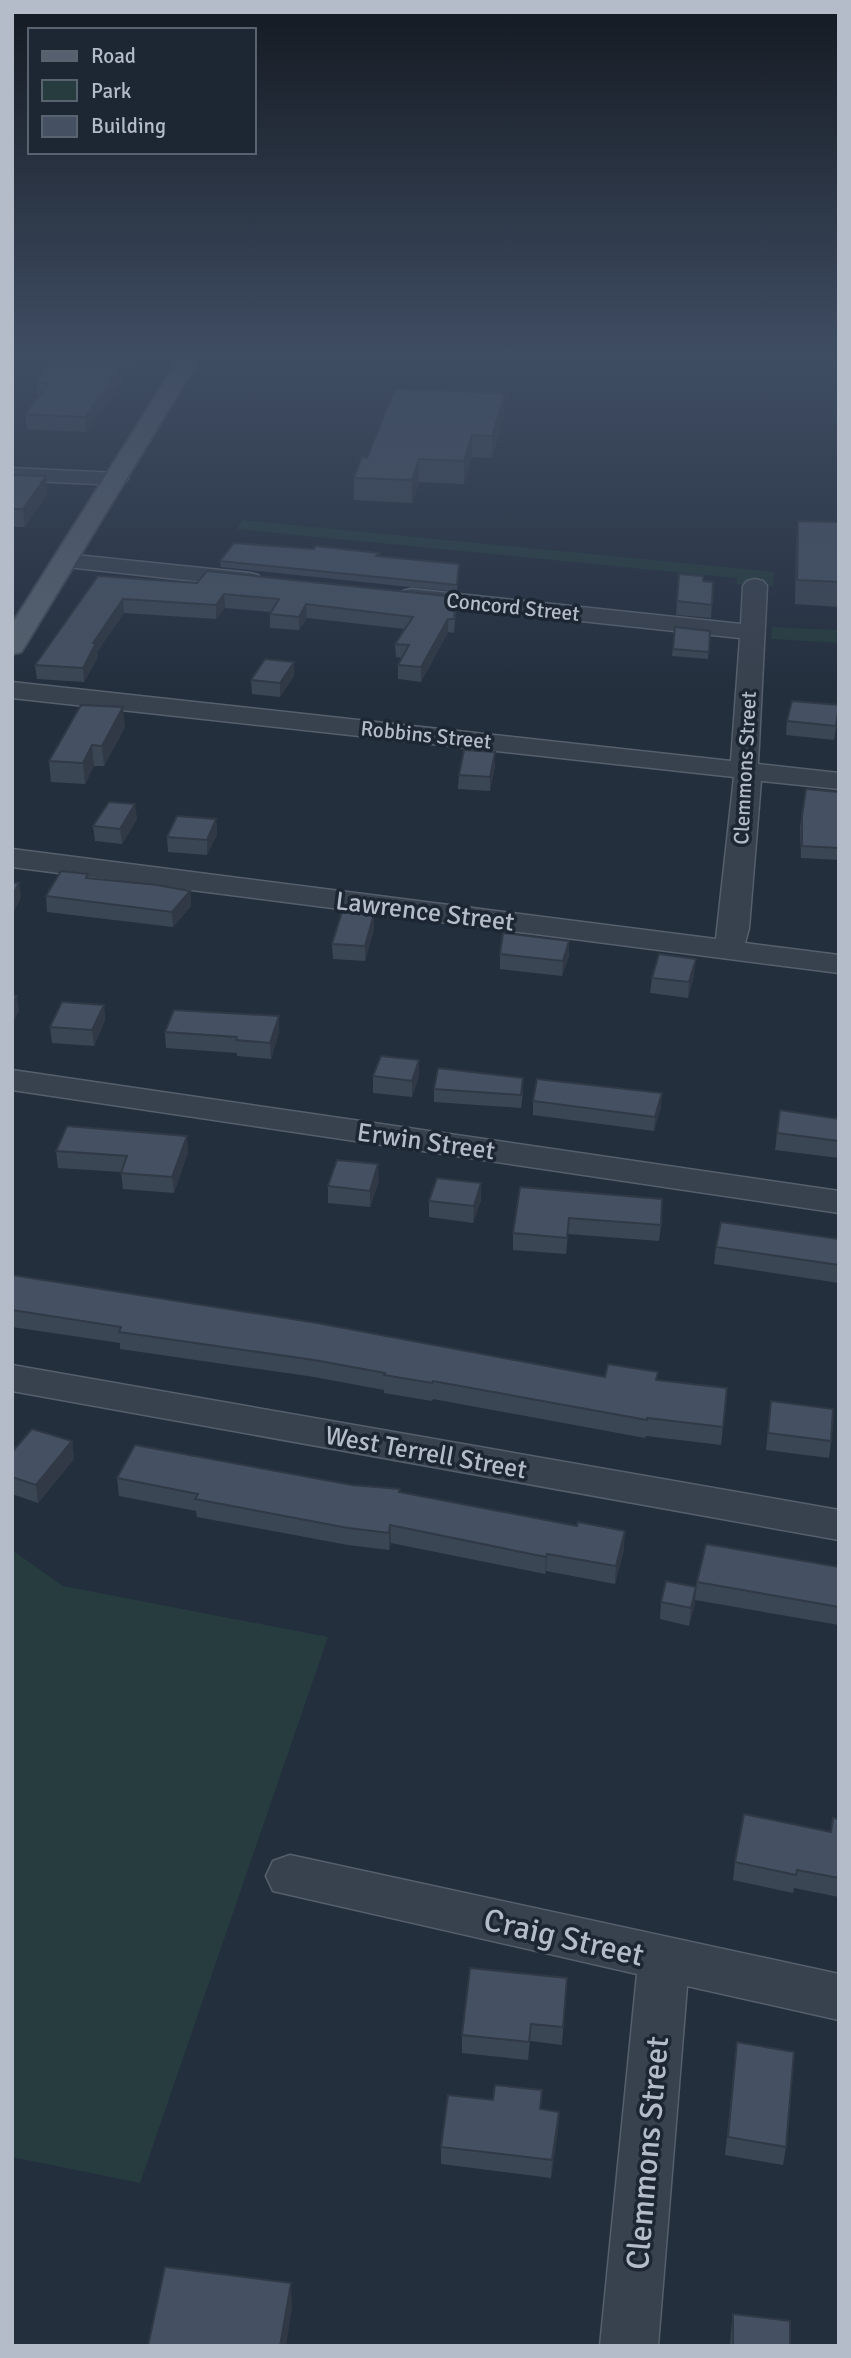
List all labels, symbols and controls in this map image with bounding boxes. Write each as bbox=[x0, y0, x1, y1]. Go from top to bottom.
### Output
legend bbox=[28, 28, 256, 154]
text: Road bbox=[91, 43, 136, 69]
text: Park bbox=[91, 78, 132, 104]
text: Building bbox=[91, 113, 166, 139]
street label: Concord Street bbox=[445, 587, 581, 627]
street label: Clemmons Street bbox=[728, 691, 762, 845]
street label: Robbins Street bbox=[359, 715, 493, 755]
street label: Lawrence Street bbox=[334, 885, 516, 939]
street label: Erwin Street bbox=[355, 1116, 497, 1167]
street label: West Terrell Street bbox=[323, 1420, 529, 1486]
street label: Craig Street bbox=[480, 1900, 648, 1975]
street label: Clemmons Street bbox=[618, 2035, 677, 2271]

